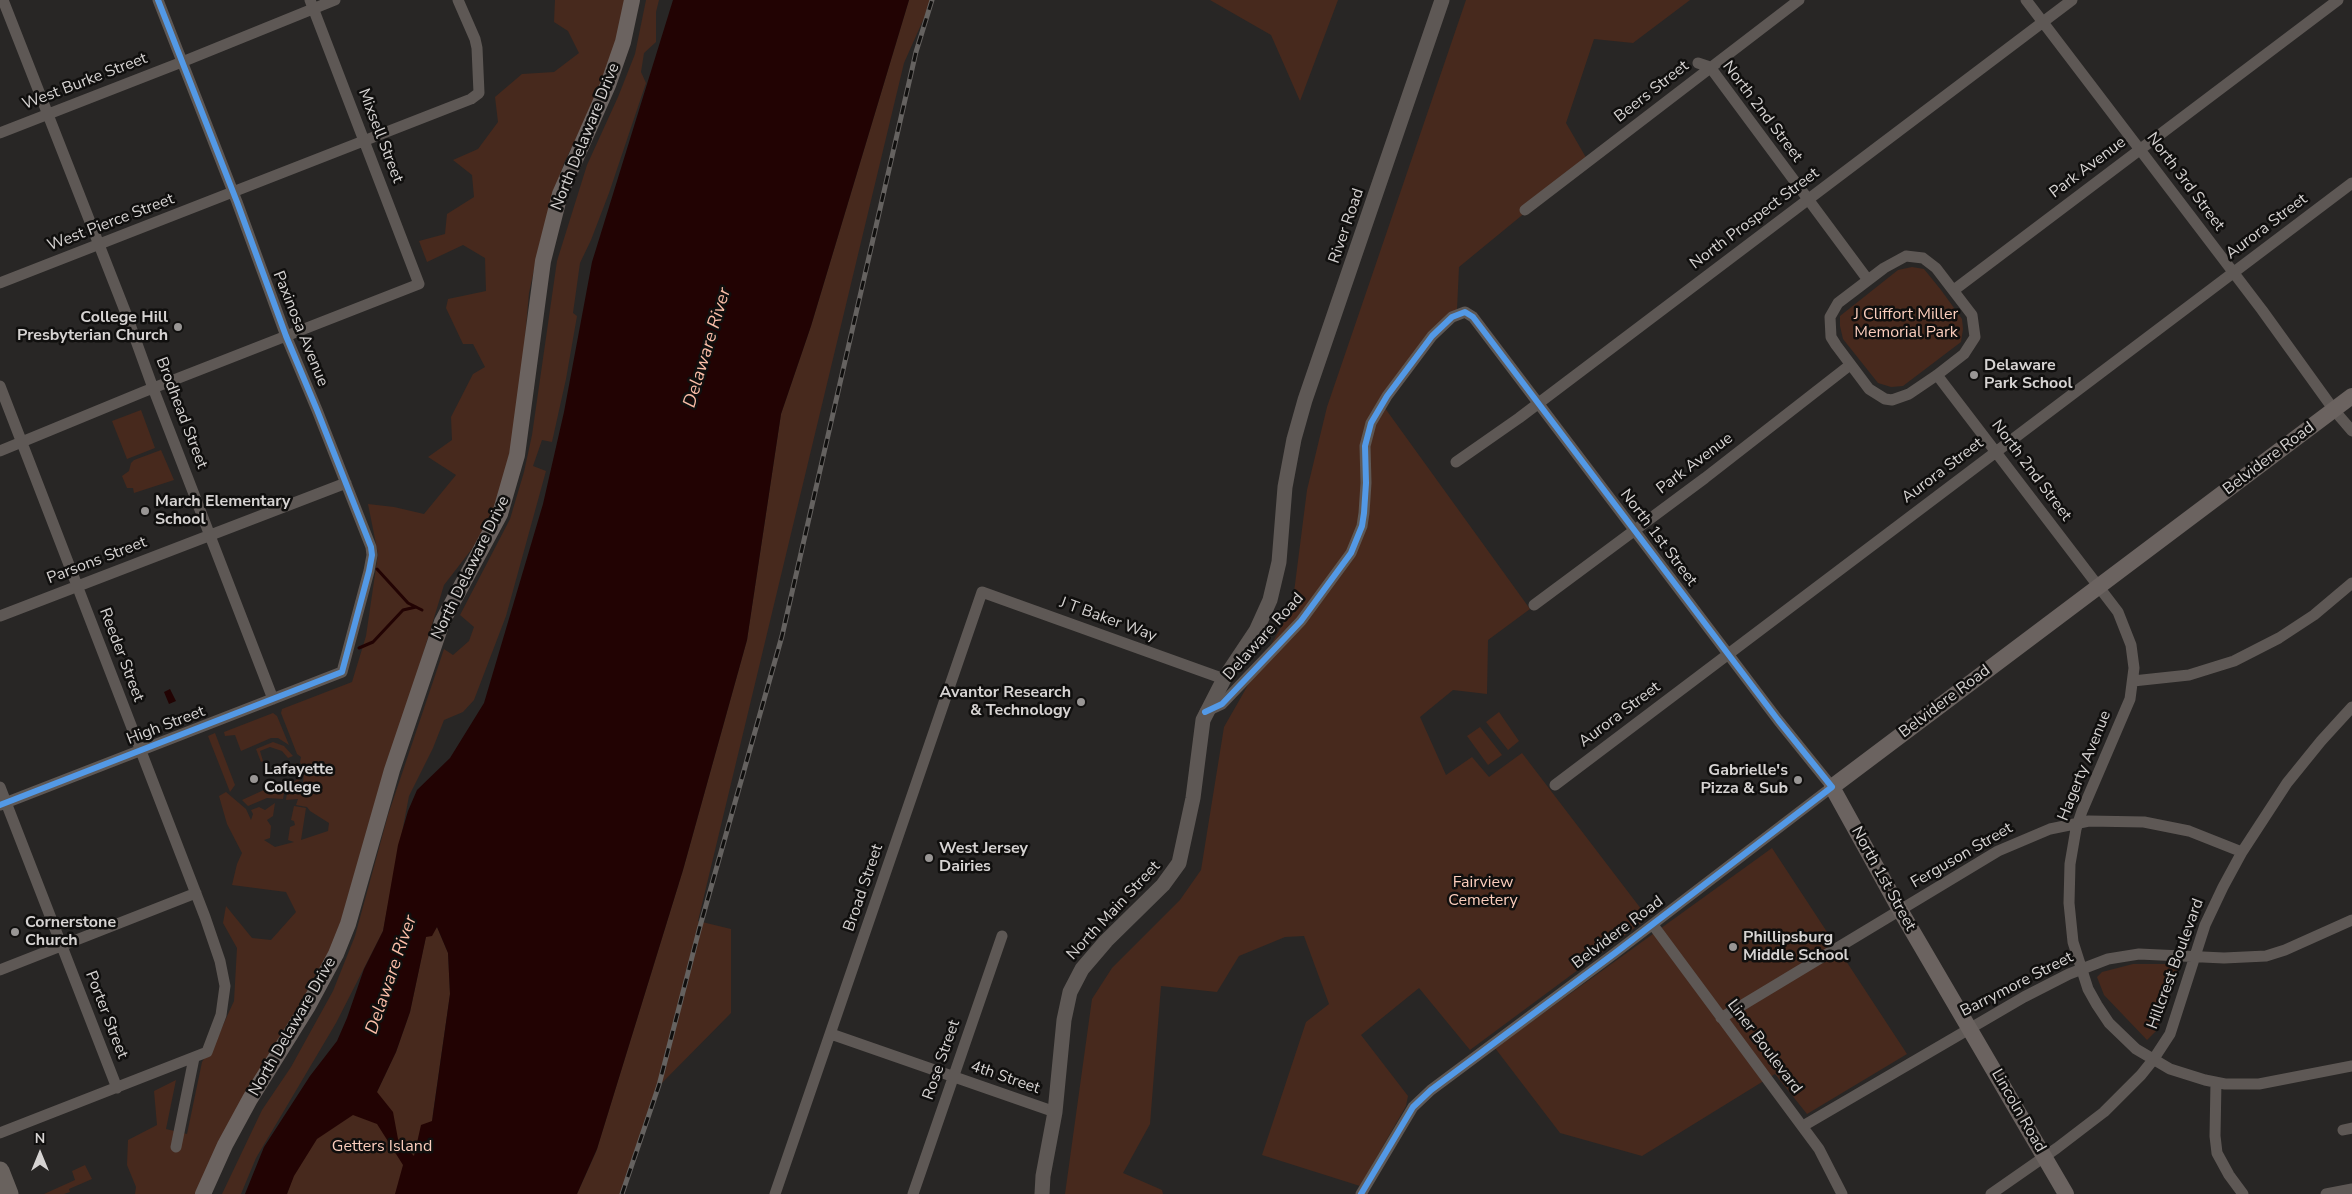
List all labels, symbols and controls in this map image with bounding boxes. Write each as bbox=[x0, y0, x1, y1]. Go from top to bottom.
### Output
street label: West Burke Street bbox=[20, 49, 150, 115]
street label: Beers Street bbox=[1611, 57, 1693, 127]
street label: North 2nd Street bbox=[1718, 58, 1806, 166]
street label: North Delaware Drive bbox=[548, 61, 624, 213]
street label: Mixsell Street bbox=[353, 86, 407, 186]
street label: North 3rd Street bbox=[2142, 129, 2228, 235]
street label: Park Avenue bbox=[2046, 133, 2130, 203]
street label: North Prospect Street bbox=[1687, 164, 1823, 274]
street label: River Road bbox=[1325, 186, 1369, 266]
street label: West Pierce Street bbox=[45, 190, 177, 256]
street label: Aurora Street bbox=[2222, 190, 2312, 264]
street label: Paxinosa Avenue bbox=[268, 268, 332, 390]
water label: Delaware River bbox=[680, 285, 736, 411]
park label: J Cliffort Miller Memorial Park bbox=[1854, 305, 1958, 343]
place label: College Hill Presbyterian Church bbox=[17, 308, 168, 346]
marker: College Hill Presbyterian Church bbox=[172, 321, 184, 333]
street label: Brodhead Street bbox=[151, 355, 211, 471]
place label: Delaware Park School bbox=[1984, 356, 2073, 394]
marker: Delaware Park School bbox=[1968, 369, 1980, 381]
street label: North 2nd Street bbox=[1987, 417, 2075, 525]
street label: Belvidere Road bbox=[2220, 418, 2318, 500]
street label: Park Avenue bbox=[1653, 429, 1737, 499]
street label: Aurora Street bbox=[1898, 434, 1988, 508]
street label: North 1st Street bbox=[1615, 486, 1701, 590]
place label: March Elementary School bbox=[155, 492, 290, 530]
street label: North Delaware Drive bbox=[428, 493, 514, 643]
marker: March Elementary School bbox=[139, 505, 151, 517]
street label: Parsons Street bbox=[45, 533, 149, 589]
street label: Delaware Road bbox=[1220, 589, 1308, 685]
street label: J T Baker Way bbox=[1057, 594, 1159, 646]
street label: Reeder Street bbox=[94, 605, 148, 705]
street label: Belvidere Road bbox=[1896, 661, 1994, 743]
street label: Aurora Street bbox=[1575, 678, 1665, 752]
place label: Avantor Research & Technology bbox=[940, 683, 1071, 721]
marker: Avantor Research & Technology bbox=[1075, 696, 1087, 708]
street label: High Street bbox=[124, 702, 208, 750]
street label: Hagerty Avenue bbox=[2054, 708, 2116, 824]
place label: Lafayette College bbox=[264, 760, 333, 798]
place label: Gabrielle's Pizza & Sub bbox=[1700, 761, 1788, 799]
marker: Lafayette College bbox=[248, 773, 260, 785]
marker: Gabrielle's Pizza & Sub bbox=[1792, 774, 1804, 786]
street label: Ferguson Street bbox=[1908, 819, 2016, 893]
street label: North 1st Street bbox=[1846, 824, 1920, 934]
place label: West Jersey Dairies bbox=[939, 839, 1028, 877]
street label: Broad Street bbox=[840, 842, 888, 934]
marker: West Jersey Dairies bbox=[923, 852, 935, 864]
street label: North Main Street bbox=[1063, 857, 1165, 965]
park label: Fairview Cemetery bbox=[1448, 873, 1518, 911]
street label: Belvidere Road bbox=[1569, 892, 1667, 974]
street label: Hillcrest Boulevard bbox=[2143, 896, 2209, 1032]
place label: Cornerstone Church bbox=[25, 913, 116, 951]
water label: Delaware River bbox=[362, 913, 422, 1037]
marker: Cornerstone Church bbox=[9, 926, 21, 938]
place label: Phillipsburg Middle School bbox=[1743, 928, 1849, 966]
marker: Phillipsburg Middle School bbox=[1727, 941, 1739, 953]
street label: Barrymore Street bbox=[1957, 948, 2077, 1022]
street label: North Delaware Drive bbox=[245, 954, 341, 1100]
street label: Porter Street bbox=[80, 968, 132, 1062]
street label: Liner Boulevard bbox=[1722, 996, 1806, 1098]
street label: Rose Street bbox=[919, 1017, 965, 1103]
street label: 4th Street bbox=[968, 1057, 1042, 1099]
street label: Lincoln Road bbox=[1986, 1066, 2050, 1156]
north arrow bbox=[15, 1129, 65, 1179]
text: N bbox=[35, 1129, 45, 1148]
park label: Getters Island bbox=[332, 1137, 432, 1157]

